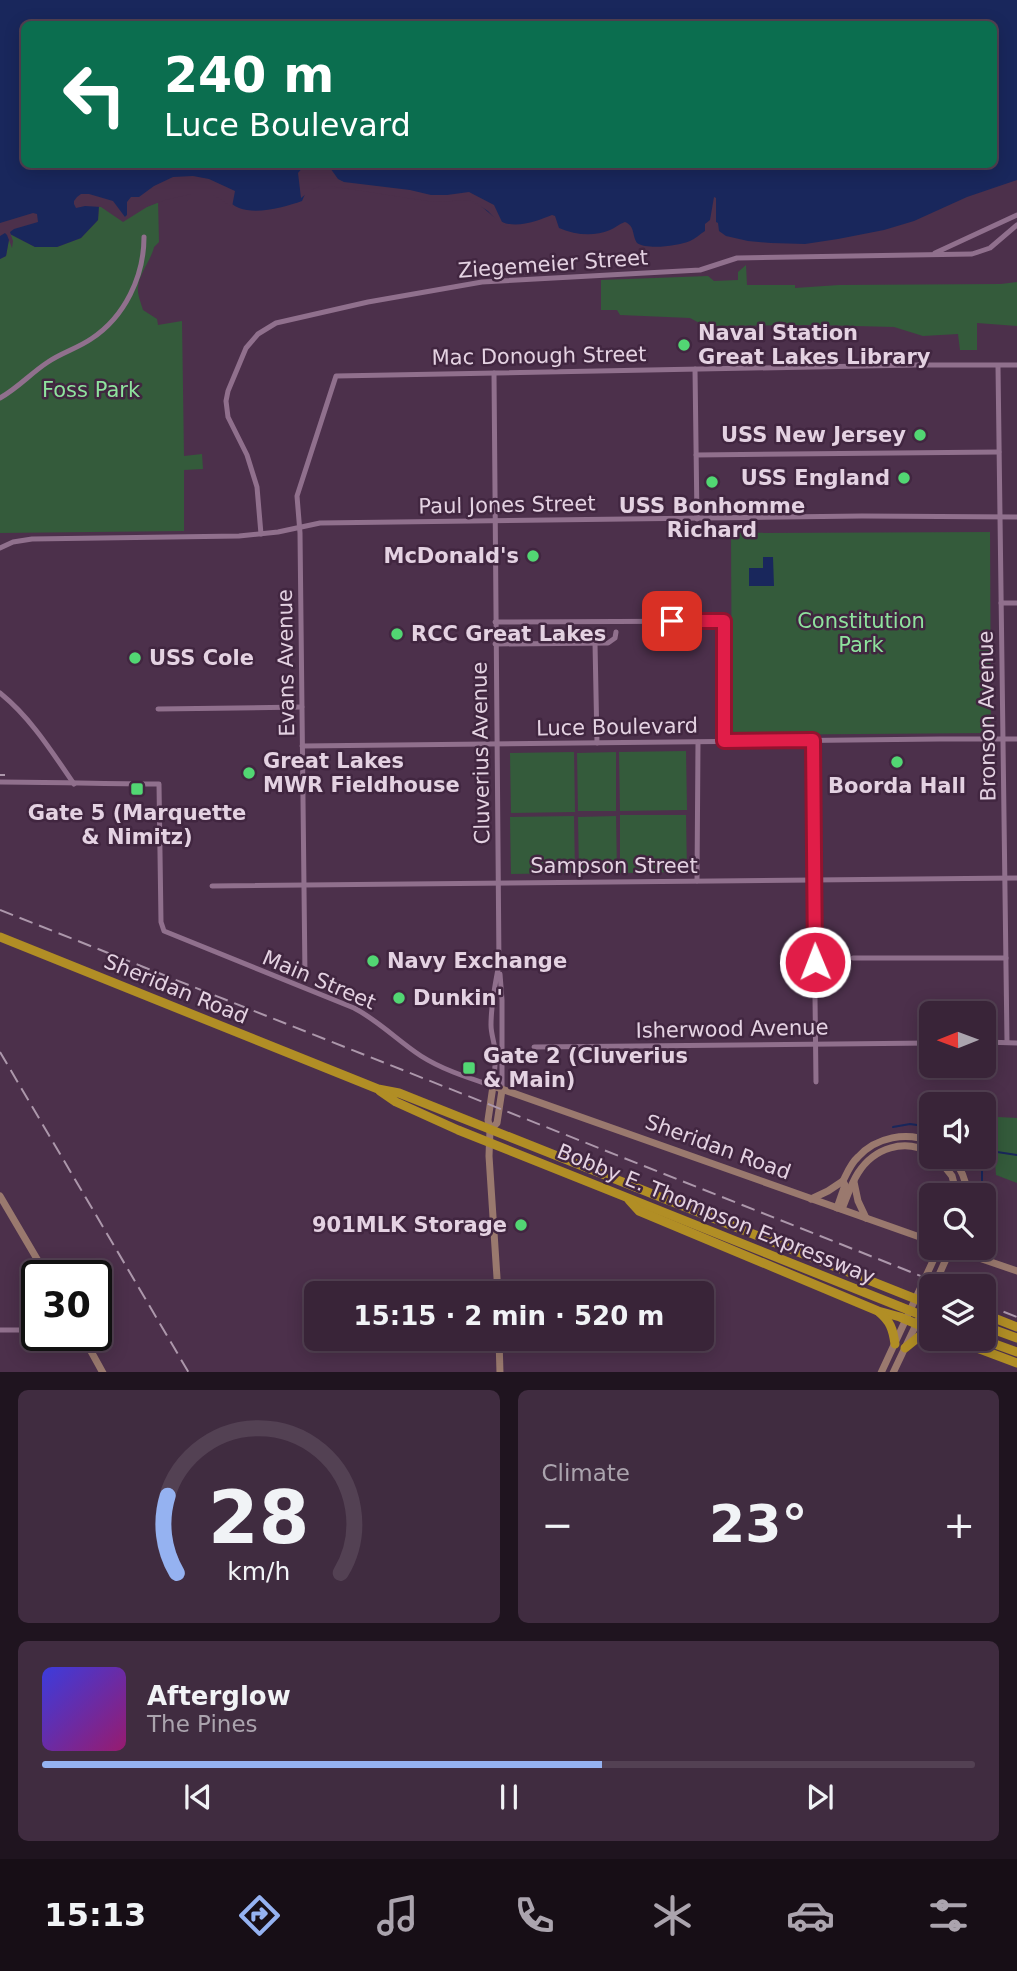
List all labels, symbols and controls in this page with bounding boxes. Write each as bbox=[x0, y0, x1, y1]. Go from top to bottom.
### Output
text: 240 m bbox=[164, 47, 334, 104]
icon: left bbox=[49, 49, 140, 140]
text: Luce Boulevard bbox=[164, 106, 411, 144]
street label: Ziegemeier Street bbox=[457, 245, 649, 283]
place label: Naval Station Great Lakes Library bbox=[698, 321, 931, 369]
marker: Naval Station Great Lakes Library bbox=[676, 337, 692, 353]
street label: Mac Donough Street bbox=[431, 342, 647, 370]
park label: Foss Park bbox=[42, 378, 141, 402]
place label: USS New Jersey bbox=[721, 423, 906, 447]
marker: USS New Jersey bbox=[912, 427, 928, 443]
place label: USS England bbox=[741, 466, 890, 490]
marker: USS England bbox=[896, 470, 912, 486]
marker: USS Bonhomme Richard bbox=[704, 474, 720, 490]
street label: Paul Jones Street bbox=[418, 491, 596, 519]
place label: USS Bonhomme Richard bbox=[619, 494, 805, 542]
place label: McDonald's bbox=[384, 544, 519, 568]
marker: McDonald's bbox=[525, 548, 541, 564]
street label: Evans Avenue bbox=[273, 589, 299, 737]
pin bbox=[642, 591, 702, 651]
icon: arrive bbox=[653, 602, 691, 640]
park label: Constitution Park bbox=[797, 609, 925, 657]
place label: RCC Great Lakes bbox=[411, 622, 606, 646]
marker: RCC Great Lakes bbox=[389, 626, 405, 642]
street label: Bronson Avenue bbox=[974, 631, 1000, 801]
place label: USS Cole bbox=[149, 646, 254, 670]
marker: USS Cole bbox=[127, 650, 143, 666]
street label: Cluverius Avenue bbox=[467, 662, 495, 844]
street label: Luce Boulevard bbox=[536, 714, 698, 740]
place label: Great Lakes MWR Fieldhouse bbox=[263, 749, 460, 797]
marker: Boorda Hall bbox=[889, 754, 905, 770]
marker: Great Lakes MWR Fieldhouse bbox=[241, 765, 257, 781]
place label: Boorda Hall bbox=[828, 774, 966, 798]
marker: Gate 5 (Marquette & Nimitz) bbox=[129, 781, 145, 797]
place label: Gate 5 (Marquette & Nimitz) bbox=[28, 801, 246, 849]
street label: Sampson Street bbox=[530, 854, 698, 878]
position arrow bbox=[778, 925, 852, 999]
street label: Main Street bbox=[259, 945, 379, 1015]
street label: Sheridan Road bbox=[101, 949, 251, 1029]
place label: Navy Exchange bbox=[387, 949, 567, 973]
marker: Navy Exchange bbox=[365, 953, 381, 969]
place label: Dunkin' bbox=[413, 986, 503, 1010]
marker: Dunkin' bbox=[391, 990, 407, 1006]
north arrow bbox=[919, 1001, 996, 1078]
map controls bbox=[919, 1001, 996, 1351]
street label: Isherwood Avenue bbox=[635, 1015, 829, 1043]
place label: Gate 2 (Cluverius & Main) bbox=[483, 1044, 688, 1092]
marker: Gate 2 (Cluverius & Main) bbox=[461, 1060, 477, 1076]
button: sound bbox=[919, 1092, 996, 1169]
street label: Sheridan Road bbox=[642, 1110, 794, 1184]
street label: Bobby E. Thompson Expressway bbox=[554, 1139, 878, 1289]
button: search bbox=[919, 1183, 996, 1260]
place label: 901MLK Storage bbox=[312, 1213, 507, 1237]
marker: 901MLK Storage bbox=[513, 1217, 529, 1233]
speed limit sign: 30 bbox=[21, 1260, 112, 1351]
button: layers bbox=[919, 1274, 996, 1351]
text: 15:15 · 2 min · 520 m bbox=[354, 1301, 664, 1331]
text: Climate bbox=[542, 1460, 630, 1486]
text: 28 bbox=[208, 1475, 309, 1560]
text: 23° bbox=[709, 1494, 807, 1554]
text: − bbox=[542, 1503, 573, 1547]
text: + bbox=[943, 1503, 975, 1547]
text: km/h bbox=[227, 1556, 290, 1585]
text: Afterglow bbox=[147, 1681, 291, 1711]
text: The Pines bbox=[147, 1711, 258, 1737]
icon: previous bbox=[179, 1778, 217, 1816]
icon: pause bbox=[490, 1778, 528, 1816]
icon: next bbox=[801, 1778, 839, 1816]
icon: directions bbox=[235, 1891, 284, 1940]
icon: music bbox=[373, 1891, 422, 1940]
icon: phone bbox=[510, 1891, 559, 1940]
icon: climate bbox=[648, 1891, 697, 1940]
icon: car bbox=[786, 1891, 835, 1940]
icon: filters bbox=[924, 1891, 973, 1940]
text: 15:13 bbox=[44, 1896, 146, 1934]

